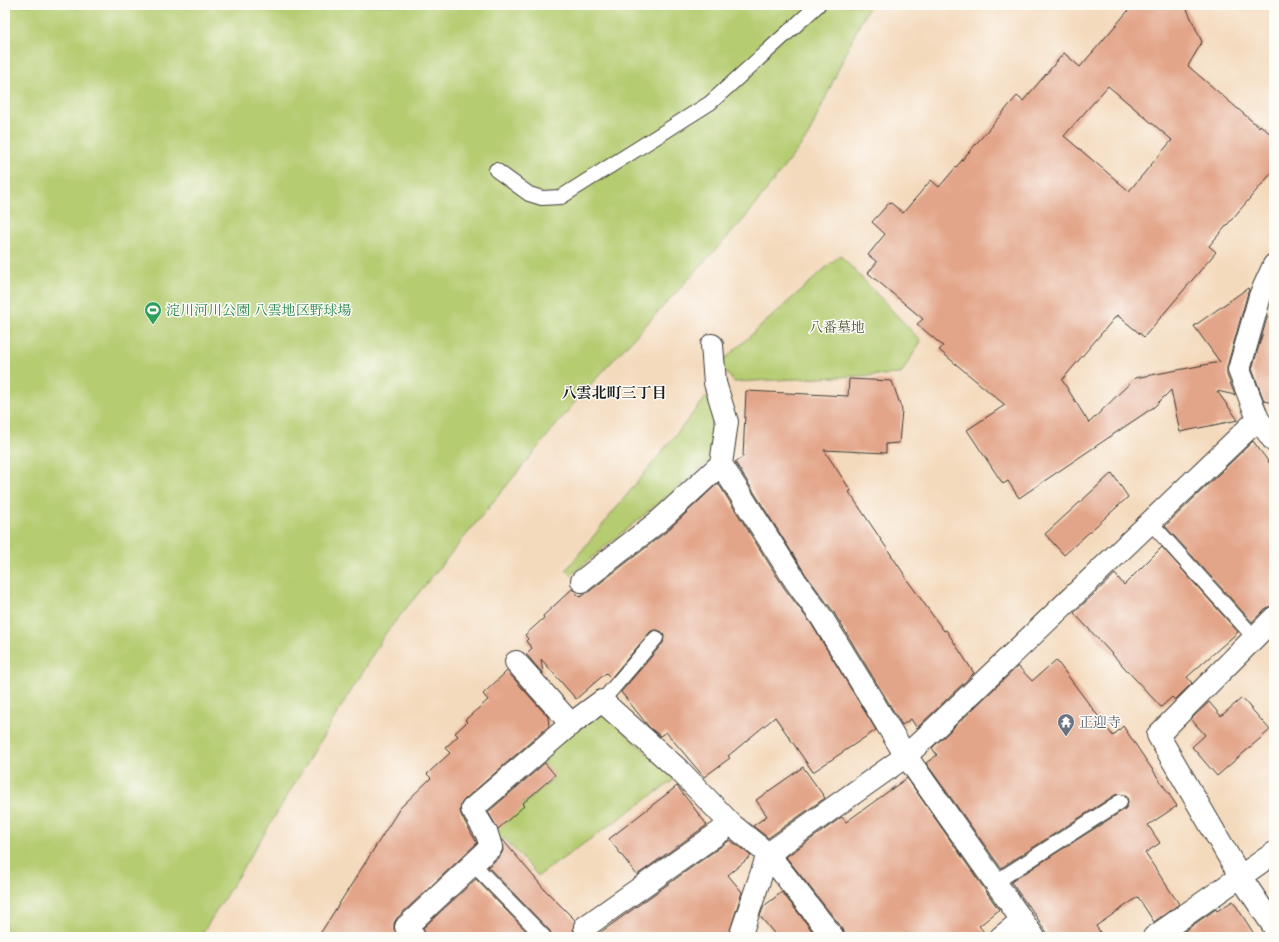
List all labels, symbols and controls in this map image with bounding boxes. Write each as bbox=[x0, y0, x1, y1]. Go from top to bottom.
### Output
sports icon: 淀川河川公園 八雲地区野球場 bbox=[143, 300, 163, 325]
place label: 淀川河川公園 八雲地区野球場 bbox=[166, 301, 352, 319]
park label: 八番墓地 bbox=[809, 318, 865, 336]
district label: 八雲北町三丁目 bbox=[561, 383, 667, 402]
temple icon: 正迎寺 bbox=[1056, 712, 1076, 737]
place label: 正迎寺 bbox=[1079, 713, 1121, 731]

